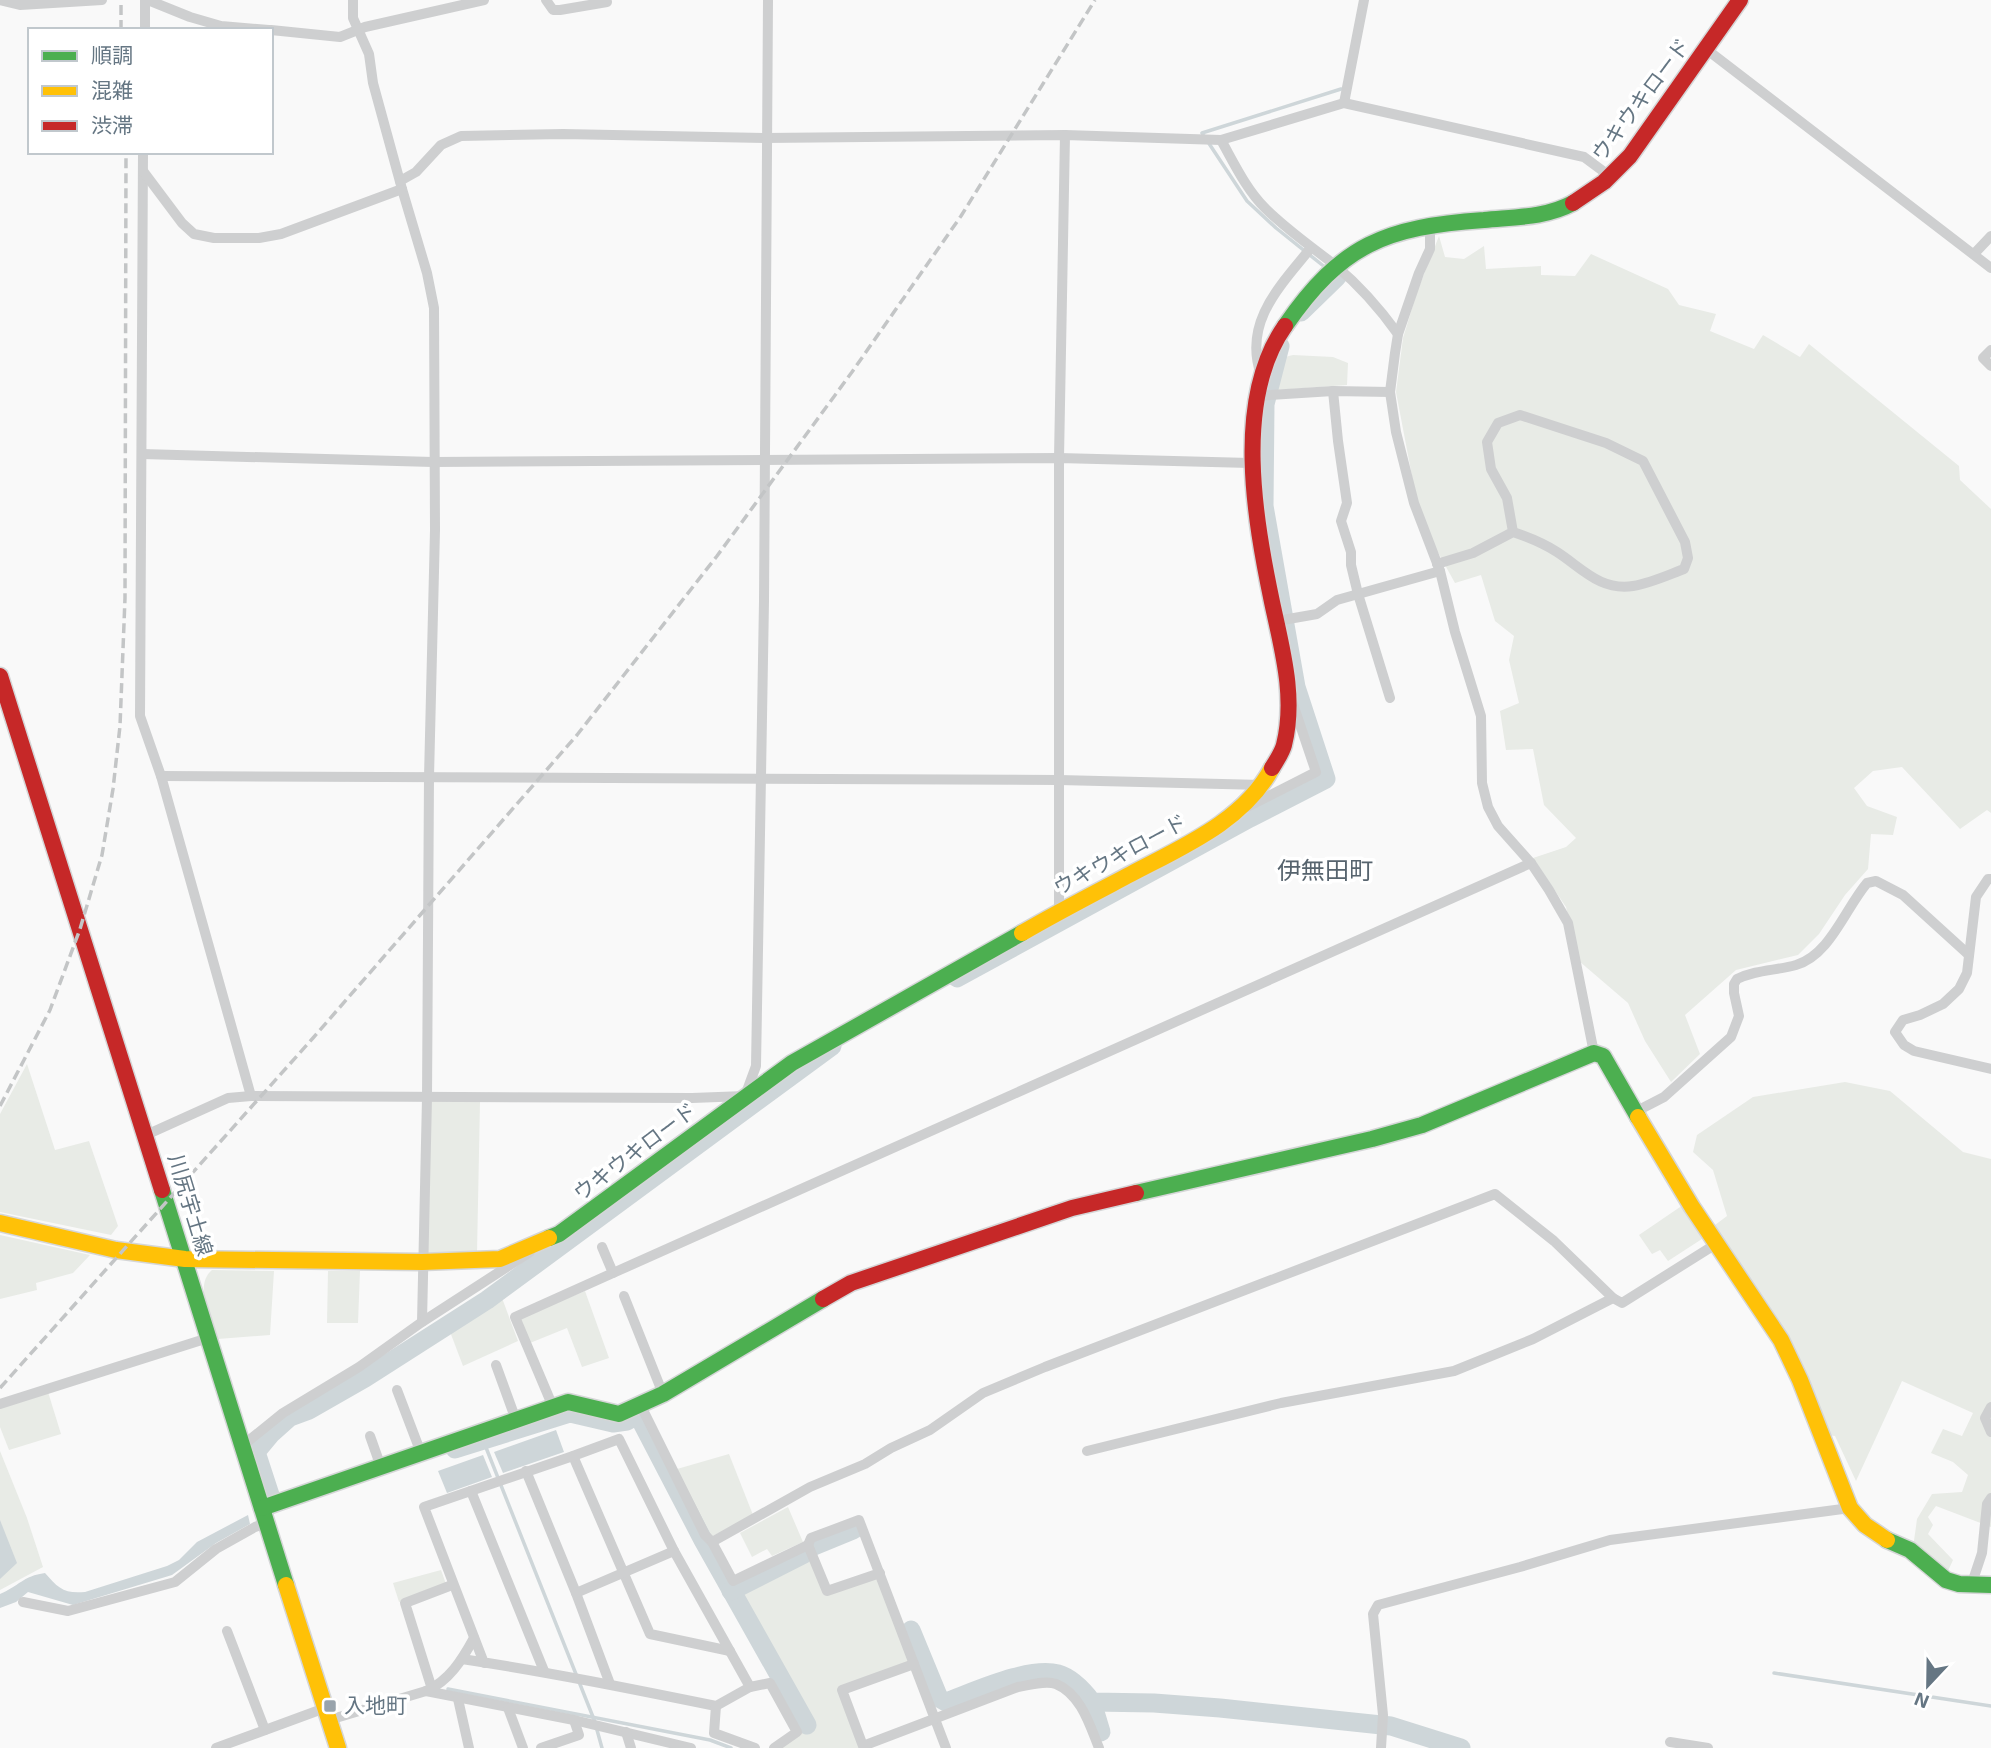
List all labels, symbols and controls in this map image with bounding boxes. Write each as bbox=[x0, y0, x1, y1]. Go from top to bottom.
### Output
legend bbox=[28, 28, 273, 154]
street label: ウキウキロード bbox=[1586, 33, 1694, 165]
text: 順調 bbox=[91, 42, 133, 67]
text: 混雑 bbox=[91, 77, 133, 102]
text: 渋滞 bbox=[91, 112, 133, 137]
street label: ウキウキロード bbox=[1049, 808, 1190, 899]
district label: 伊無田町 bbox=[1277, 855, 1373, 884]
street label: ウキウキロード bbox=[568, 1097, 700, 1205]
street label: 川尻宇土線 bbox=[164, 1151, 219, 1258]
north arrow bbox=[1893, 1650, 1963, 1720]
text: N bbox=[1911, 1688, 1932, 1714]
place label: 入地町 bbox=[344, 1692, 407, 1717]
marker: 入地町 bbox=[322, 1698, 338, 1714]

